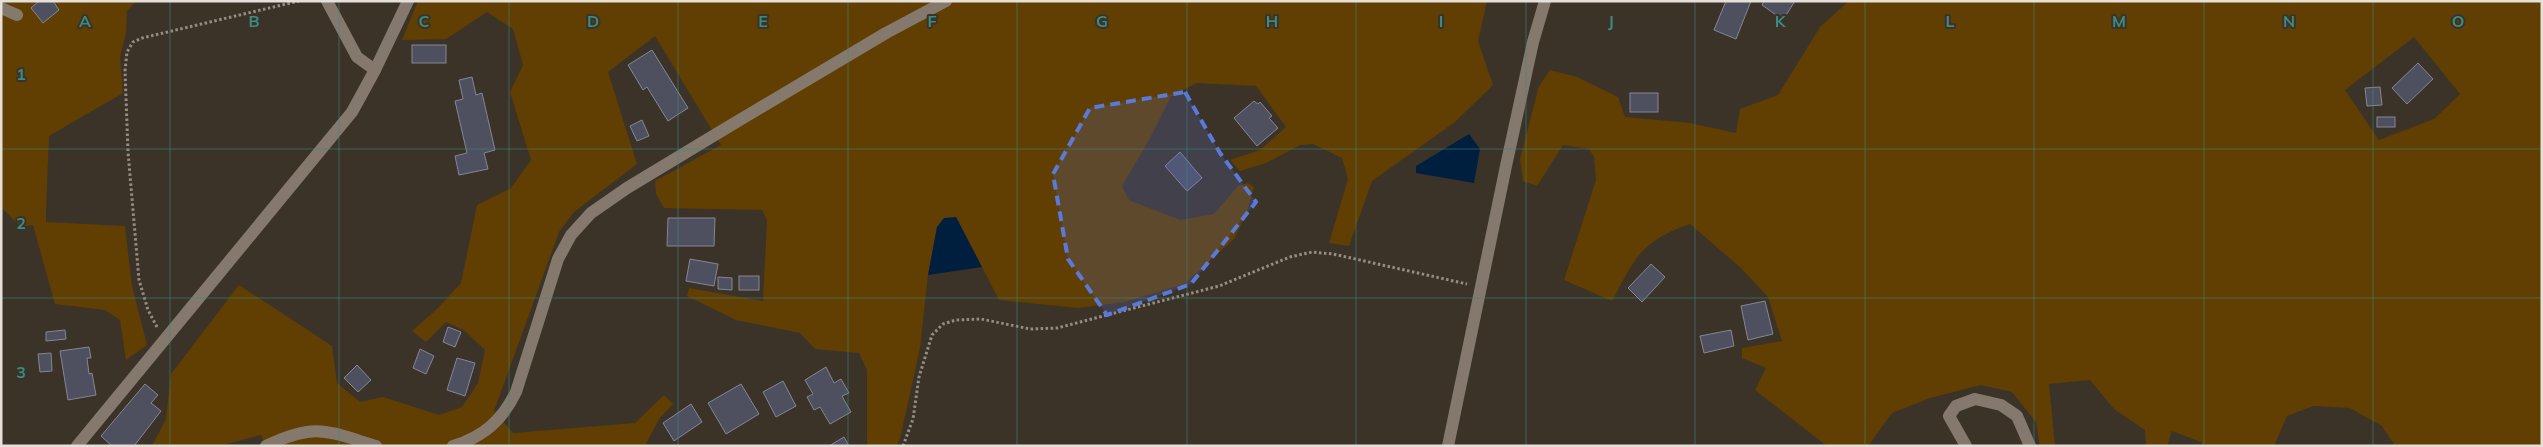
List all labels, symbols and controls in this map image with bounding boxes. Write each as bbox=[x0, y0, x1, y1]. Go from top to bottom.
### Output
text: A bbox=[79, 11, 91, 31]
text: B bbox=[248, 11, 260, 31]
text: C bbox=[419, 11, 430, 31]
text: D bbox=[587, 11, 599, 31]
text: E bbox=[758, 11, 768, 31]
text: F bbox=[927, 11, 937, 31]
text: G bbox=[1096, 11, 1108, 31]
text: H bbox=[1266, 11, 1278, 31]
text: I bbox=[1439, 11, 1443, 31]
text: J bbox=[1608, 11, 1614, 31]
text: K bbox=[1775, 11, 1787, 31]
text: L bbox=[1946, 11, 1955, 31]
text: M bbox=[2112, 11, 2126, 31]
text: N bbox=[2283, 11, 2295, 31]
text: O bbox=[2452, 11, 2464, 31]
text: 1 bbox=[16, 64, 26, 84]
text: 2 bbox=[16, 213, 26, 233]
text: 3 bbox=[16, 362, 26, 382]

